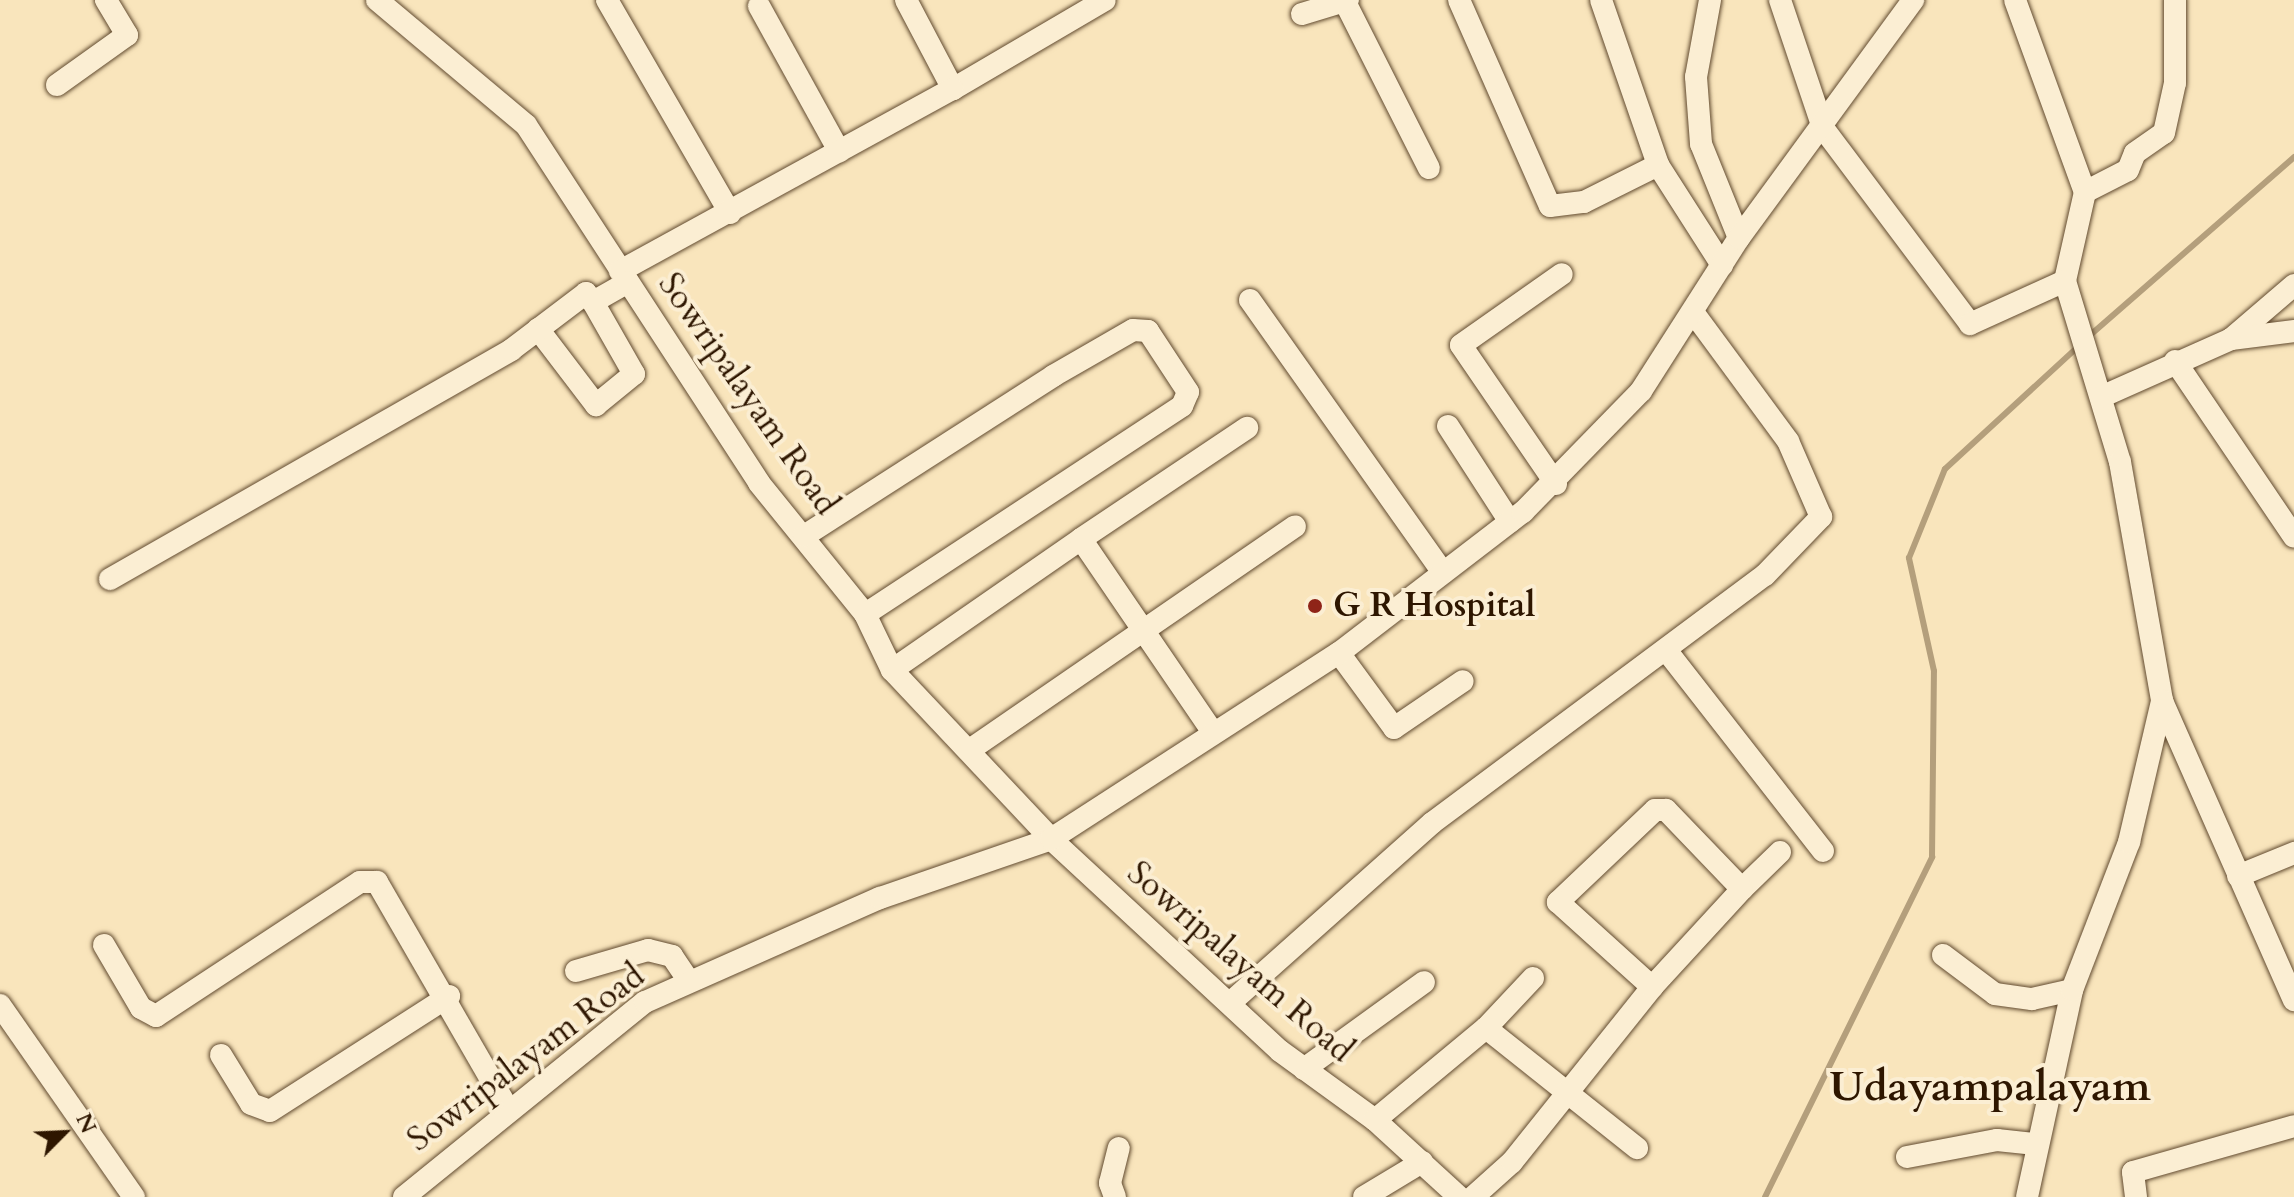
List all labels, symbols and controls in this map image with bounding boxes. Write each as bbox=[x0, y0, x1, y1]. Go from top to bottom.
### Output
street label: Sowripalayam Road bbox=[649, 265, 847, 523]
place label: G R Hospital bbox=[1333, 586, 1535, 626]
marker: G R Hospital bbox=[1304, 595, 1326, 617]
street label: Sowripalayam Road bbox=[1119, 853, 1361, 1071]
street label: Sowripalayam Road bbox=[400, 956, 652, 1160]
district label: Udayampalayam bbox=[1829, 1062, 2151, 1112]
north arrow bbox=[24, 1093, 104, 1173]
text: N bbox=[68, 1108, 104, 1138]

